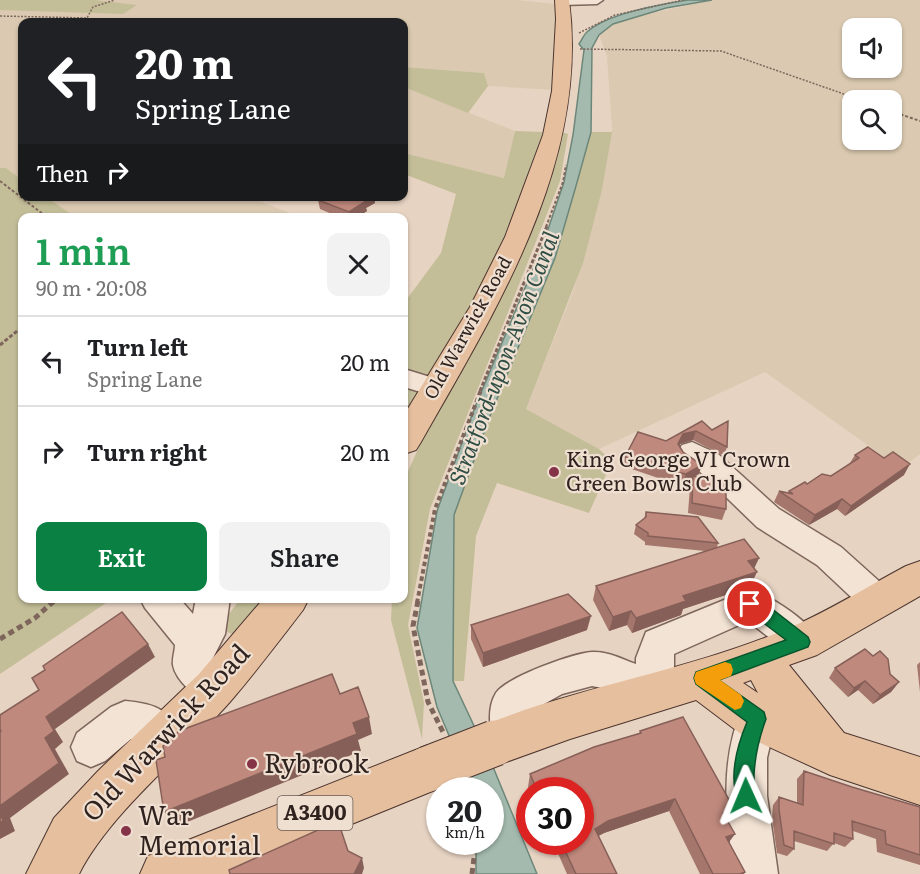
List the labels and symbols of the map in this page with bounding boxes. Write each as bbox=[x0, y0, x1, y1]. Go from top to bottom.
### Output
water label: Stratford-upon-Avon Canal bbox=[439, 225, 567, 489]
street label: Old Warwick Road bbox=[416, 251, 517, 404]
place label: King George VI Crown Green Bowls Club bbox=[566, 442, 791, 497]
marker: King George VI Crown Green Bowls Club bbox=[547, 465, 561, 479]
pin bbox=[724, 578, 775, 629]
street label: Old Warwick Road bbox=[71, 633, 257, 829]
place label: Rybrook bbox=[264, 742, 370, 781]
marker: Rybrook bbox=[245, 757, 259, 771]
position arrow bbox=[714, 764, 778, 828]
speed limit sign: 30 bbox=[516, 777, 594, 855]
place label: War Memorial bbox=[138, 794, 261, 863]
road number: A3400 bbox=[278, 796, 352, 830]
marker: War Memorial bbox=[119, 824, 133, 838]

